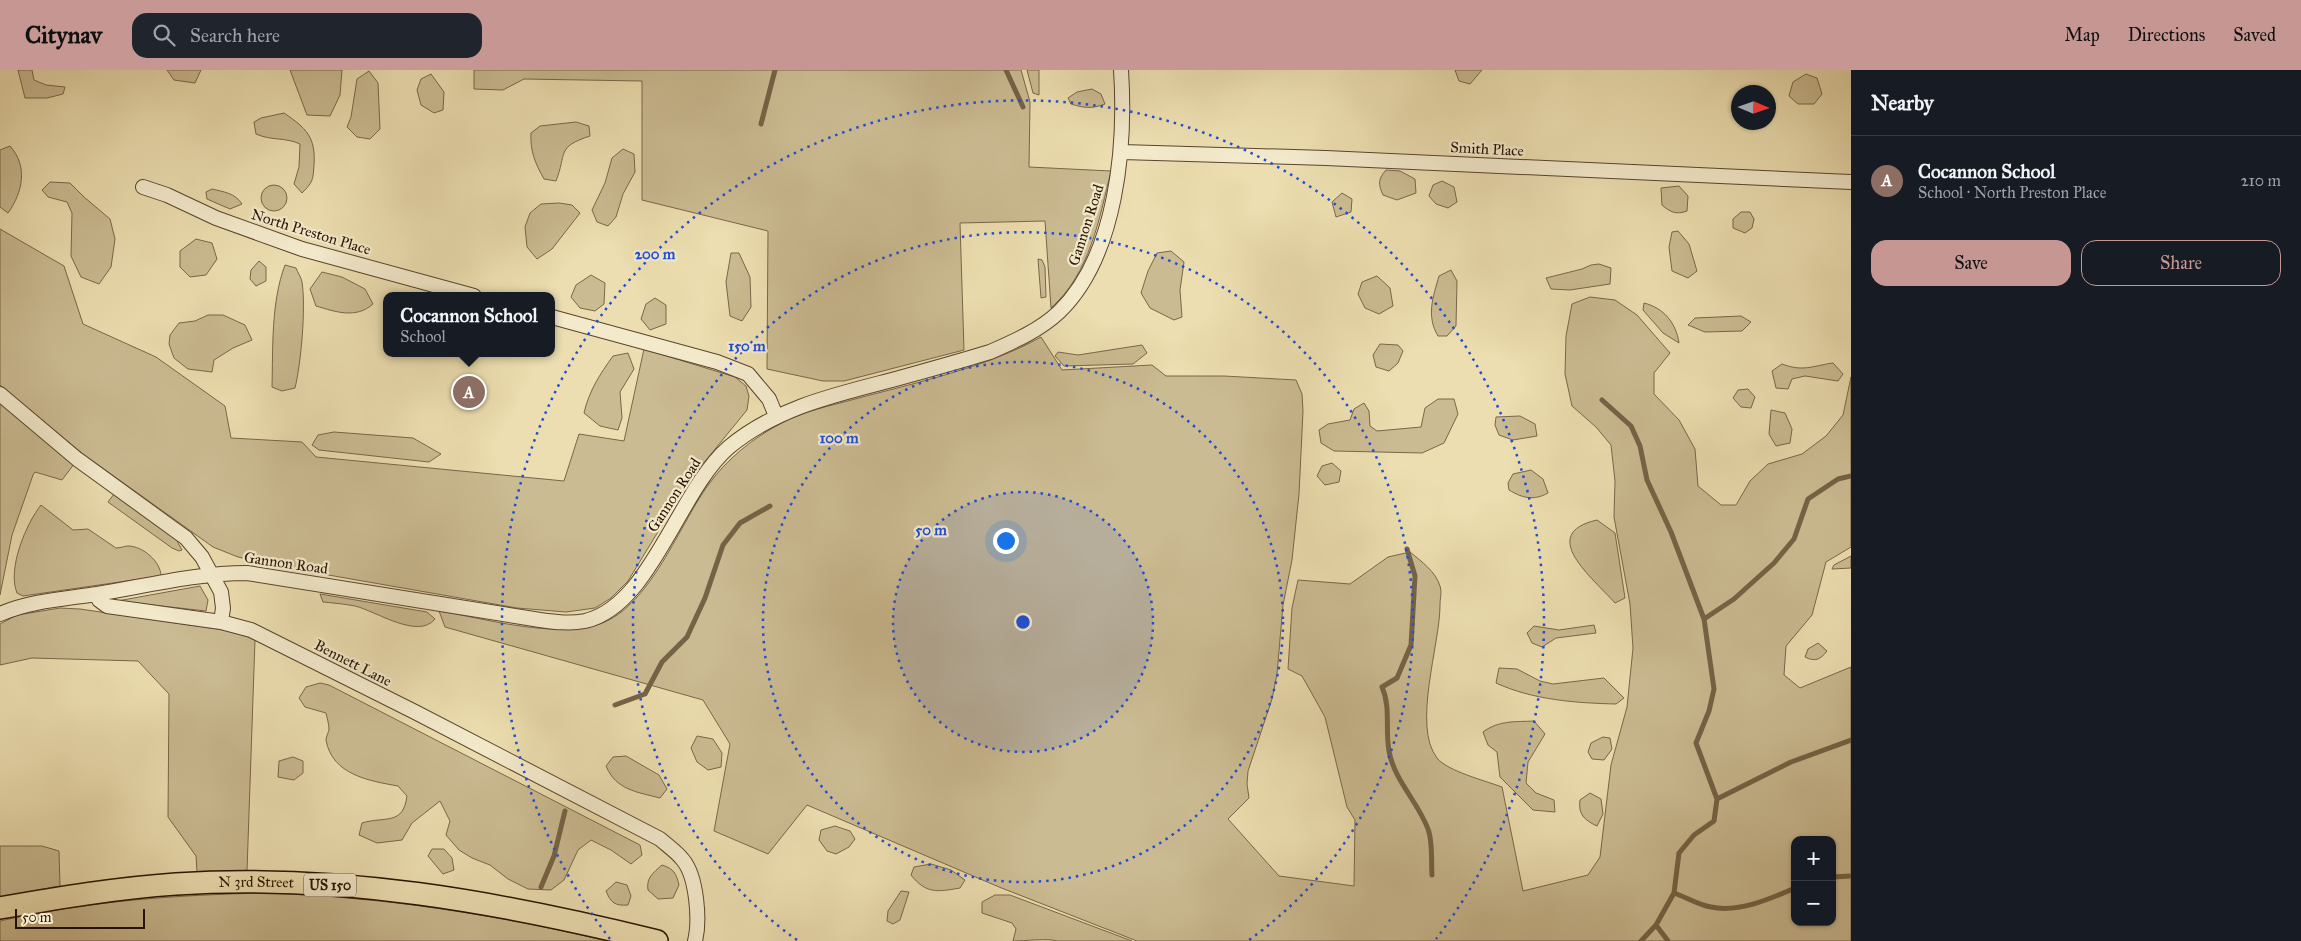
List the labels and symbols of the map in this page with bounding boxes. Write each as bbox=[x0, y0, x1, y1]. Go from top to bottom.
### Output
north arrow bbox=[1731, 85, 1776, 130]
street label: Smith Place bbox=[1450, 138, 1524, 160]
street label: Gannon Road bbox=[1064, 182, 1108, 268]
street label: North Preston Place bbox=[249, 205, 373, 259]
text: 200 m bbox=[635, 245, 676, 263]
text: 150 m bbox=[728, 337, 766, 355]
pin: A bbox=[453, 373, 485, 411]
text: 100 m bbox=[819, 429, 859, 447]
street label: Gannon Road bbox=[643, 454, 705, 535]
text: 50 m bbox=[915, 521, 947, 539]
your location bbox=[993, 528, 1019, 554]
street label: Gannon Road bbox=[243, 548, 330, 578]
centre of rings bbox=[1014, 613, 1032, 631]
street label: Bennett Lane bbox=[311, 636, 395, 690]
street label: N 3rd Street bbox=[218, 873, 295, 892]
road number: US 150 bbox=[304, 874, 356, 896]
scale bar bbox=[15, 906, 145, 929]

